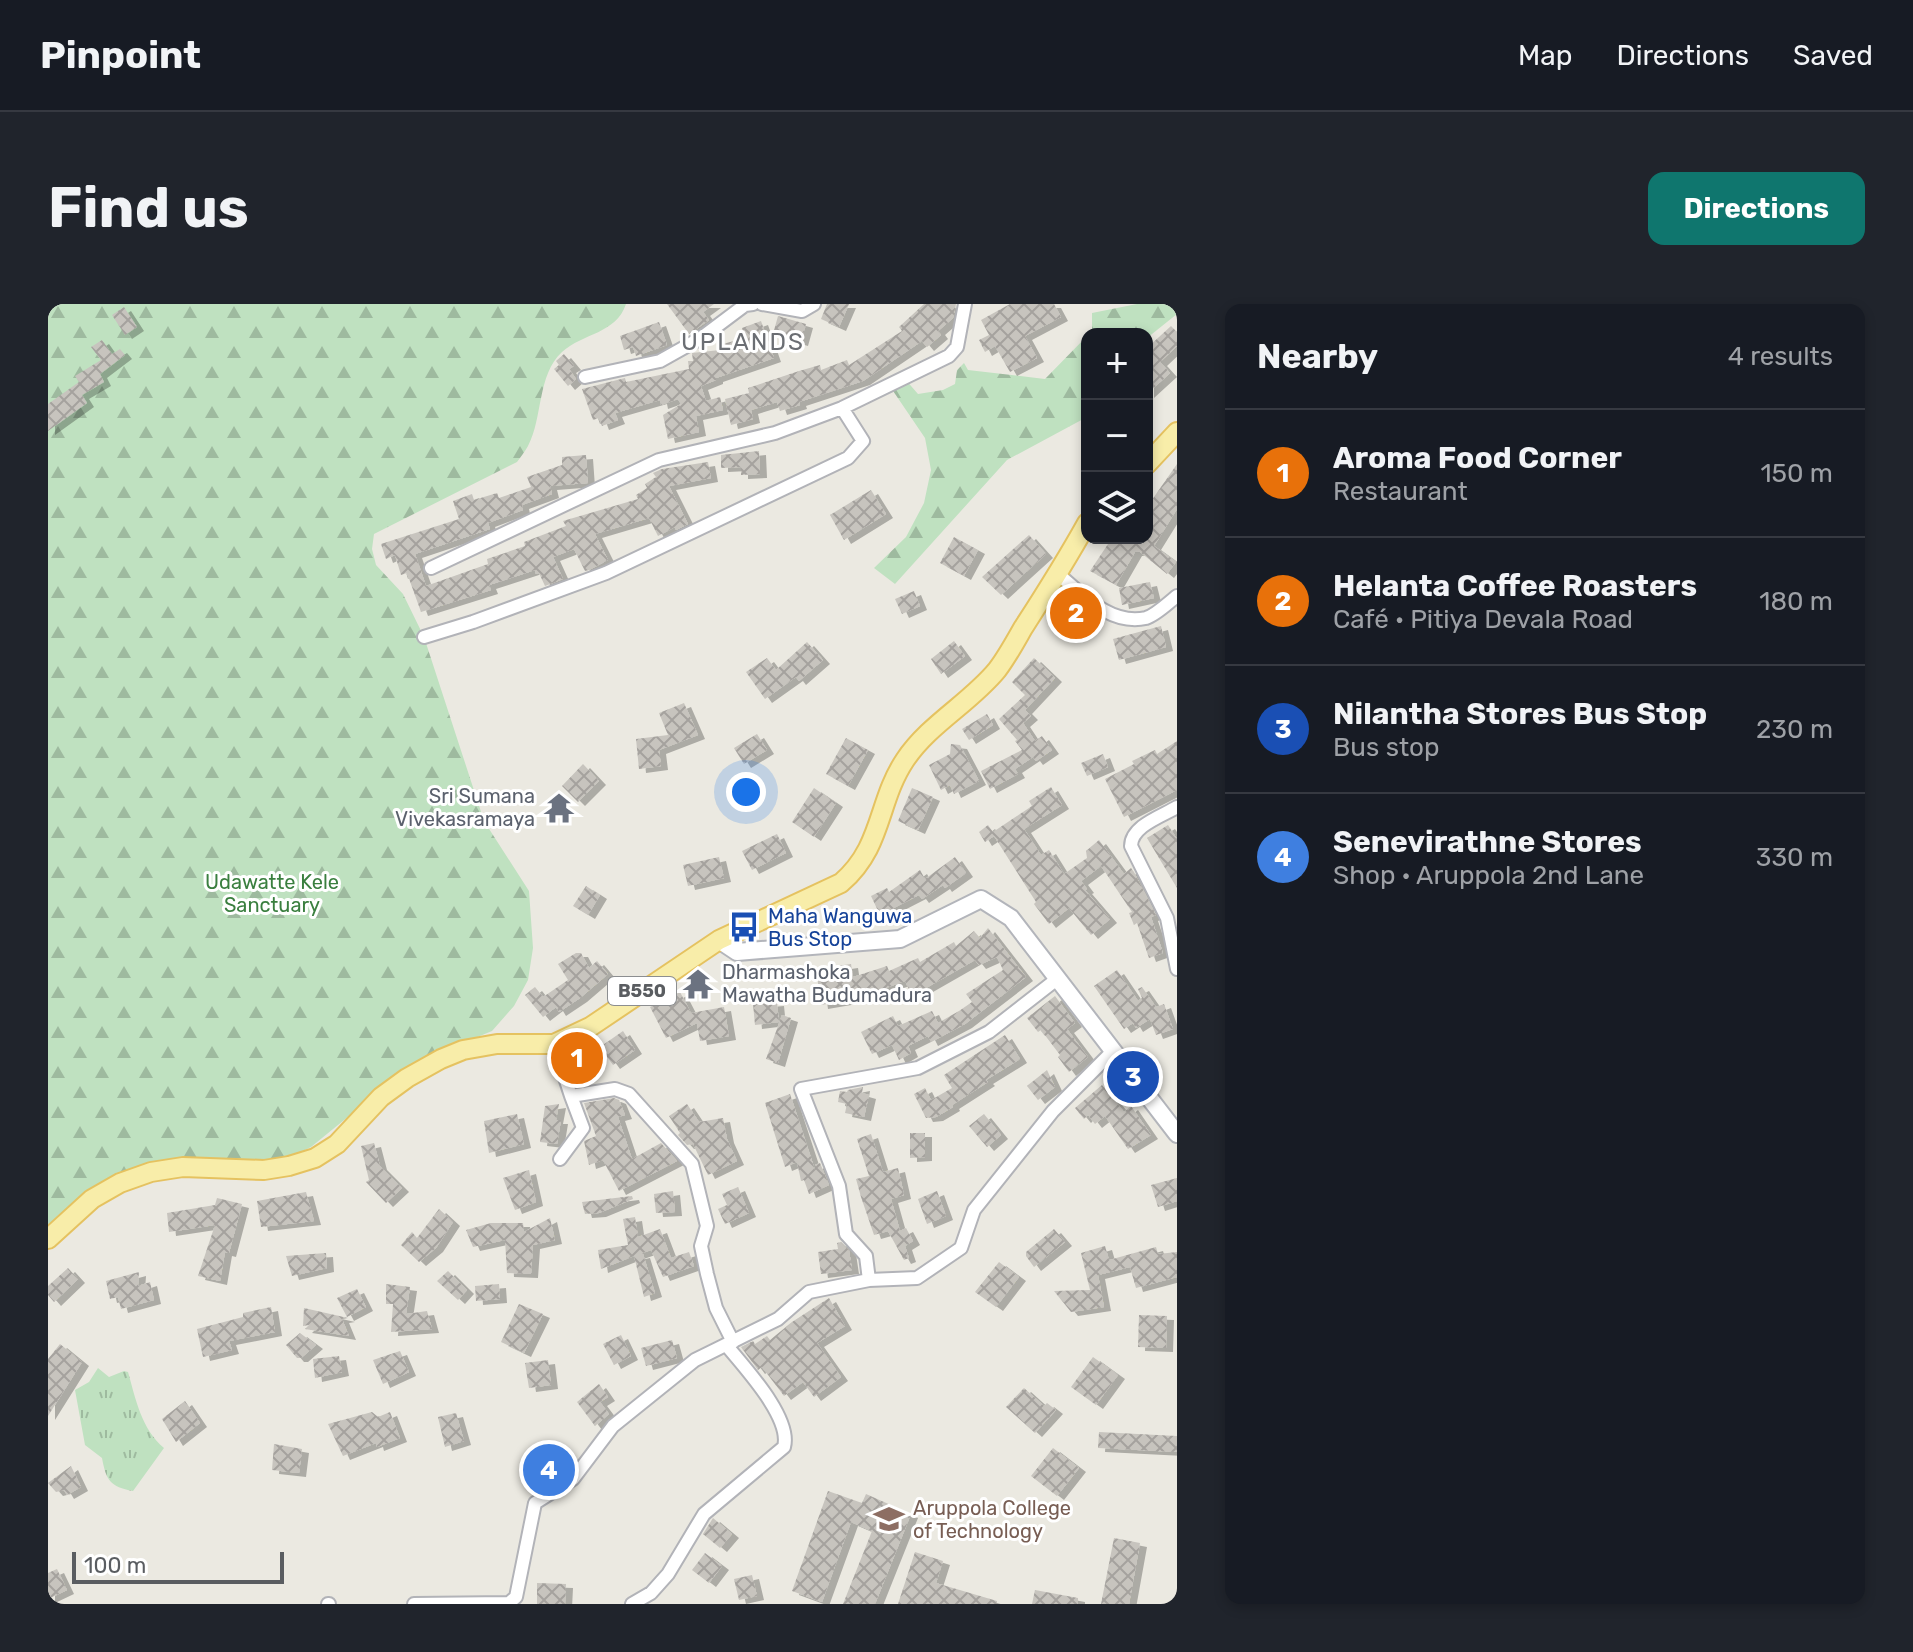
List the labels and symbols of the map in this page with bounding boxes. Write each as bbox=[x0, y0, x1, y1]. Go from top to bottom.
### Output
district label: UPLANDS bbox=[681, 328, 805, 356]
pin: 2 bbox=[1050, 583, 1102, 643]
your location bbox=[726, 772, 766, 812]
place label: Sri Sumana Vivekasramaya bbox=[395, 784, 535, 831]
temple icon: Sri Sumana Vivekasramaya bbox=[542, 791, 576, 825]
park label: Udawatte Kele Sanctuary bbox=[205, 870, 339, 917]
place label: Maha Wanguwa Bus Stop bbox=[768, 904, 912, 951]
bus stop icon: Maha Wanguwa Bus Stop bbox=[727, 910, 761, 944]
place label: Dharmashoka Mawatha Budumadura bbox=[722, 960, 932, 1007]
temple icon: Dharmashoka Mawatha Budumadura bbox=[681, 967, 715, 1001]
road number: B550 bbox=[608, 977, 676, 1005]
pin: 1 bbox=[551, 1028, 603, 1088]
pin: 3 bbox=[1107, 1047, 1159, 1107]
pin: 4 bbox=[523, 1440, 575, 1500]
place label: Aruppola College of Technology bbox=[913, 1496, 1071, 1543]
school or university icon: Aruppola College of Technology bbox=[872, 1502, 906, 1536]
scale bar bbox=[72, 1548, 284, 1584]

